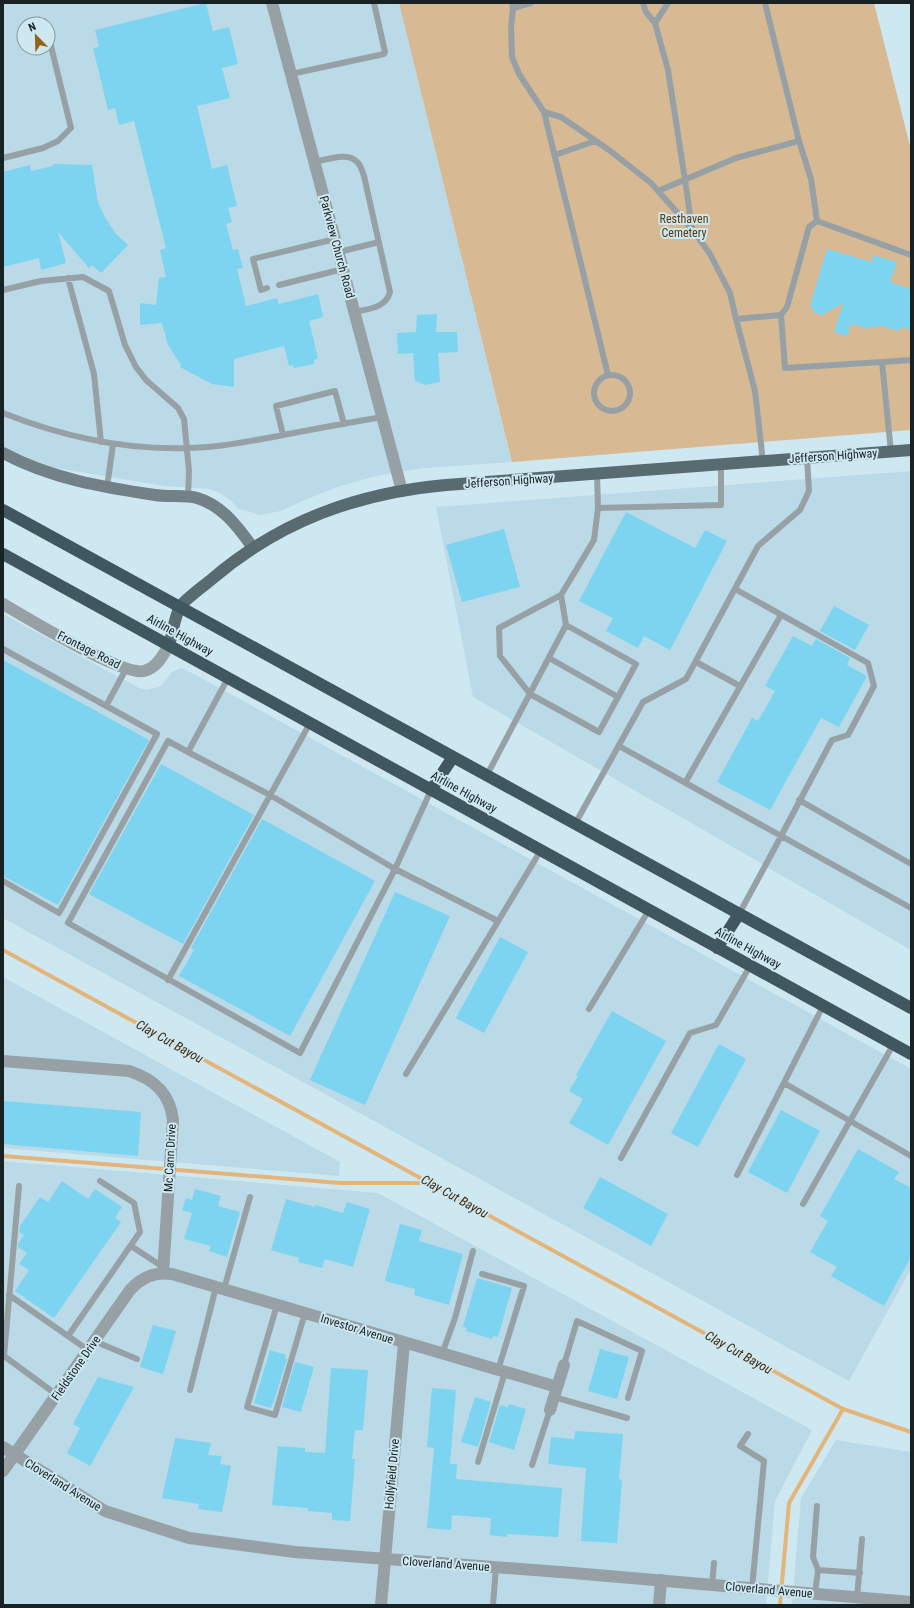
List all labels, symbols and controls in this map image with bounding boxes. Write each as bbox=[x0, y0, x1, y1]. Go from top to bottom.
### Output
north arrow bbox=[16, 16, 56, 56]
text: N bbox=[27, 20, 38, 35]
street label: Parkview Church Road bbox=[317, 194, 357, 300]
park label: Resthaven Cemetery bbox=[660, 212, 709, 240]
street label: Jefferson Highway bbox=[788, 446, 878, 466]
street label: Jefferson Highway bbox=[464, 471, 554, 491]
street label: Airline Highway bbox=[145, 611, 215, 659]
street label: Frontage Road bbox=[55, 628, 123, 672]
street label: Airline Highway bbox=[429, 768, 499, 816]
street label: Airline Highway bbox=[713, 924, 783, 972]
water label: Clay Cut Bayou bbox=[134, 1017, 206, 1066]
street label: Mc Cann Drive bbox=[161, 1123, 179, 1192]
water label: Clay Cut Bayou bbox=[419, 1172, 491, 1221]
street label: Investor Avenue bbox=[319, 1311, 395, 1347]
water label: Clay Cut Bayou bbox=[703, 1328, 775, 1377]
street label: Fieldstone Drive bbox=[48, 1333, 104, 1403]
street label: Hollyfield Drive bbox=[382, 1438, 402, 1510]
street label: Cloverland Avenue bbox=[22, 1456, 104, 1514]
street label: Cloverland Avenue bbox=[402, 1554, 490, 1574]
street label: Cloverland Avenue bbox=[725, 1579, 814, 1601]

